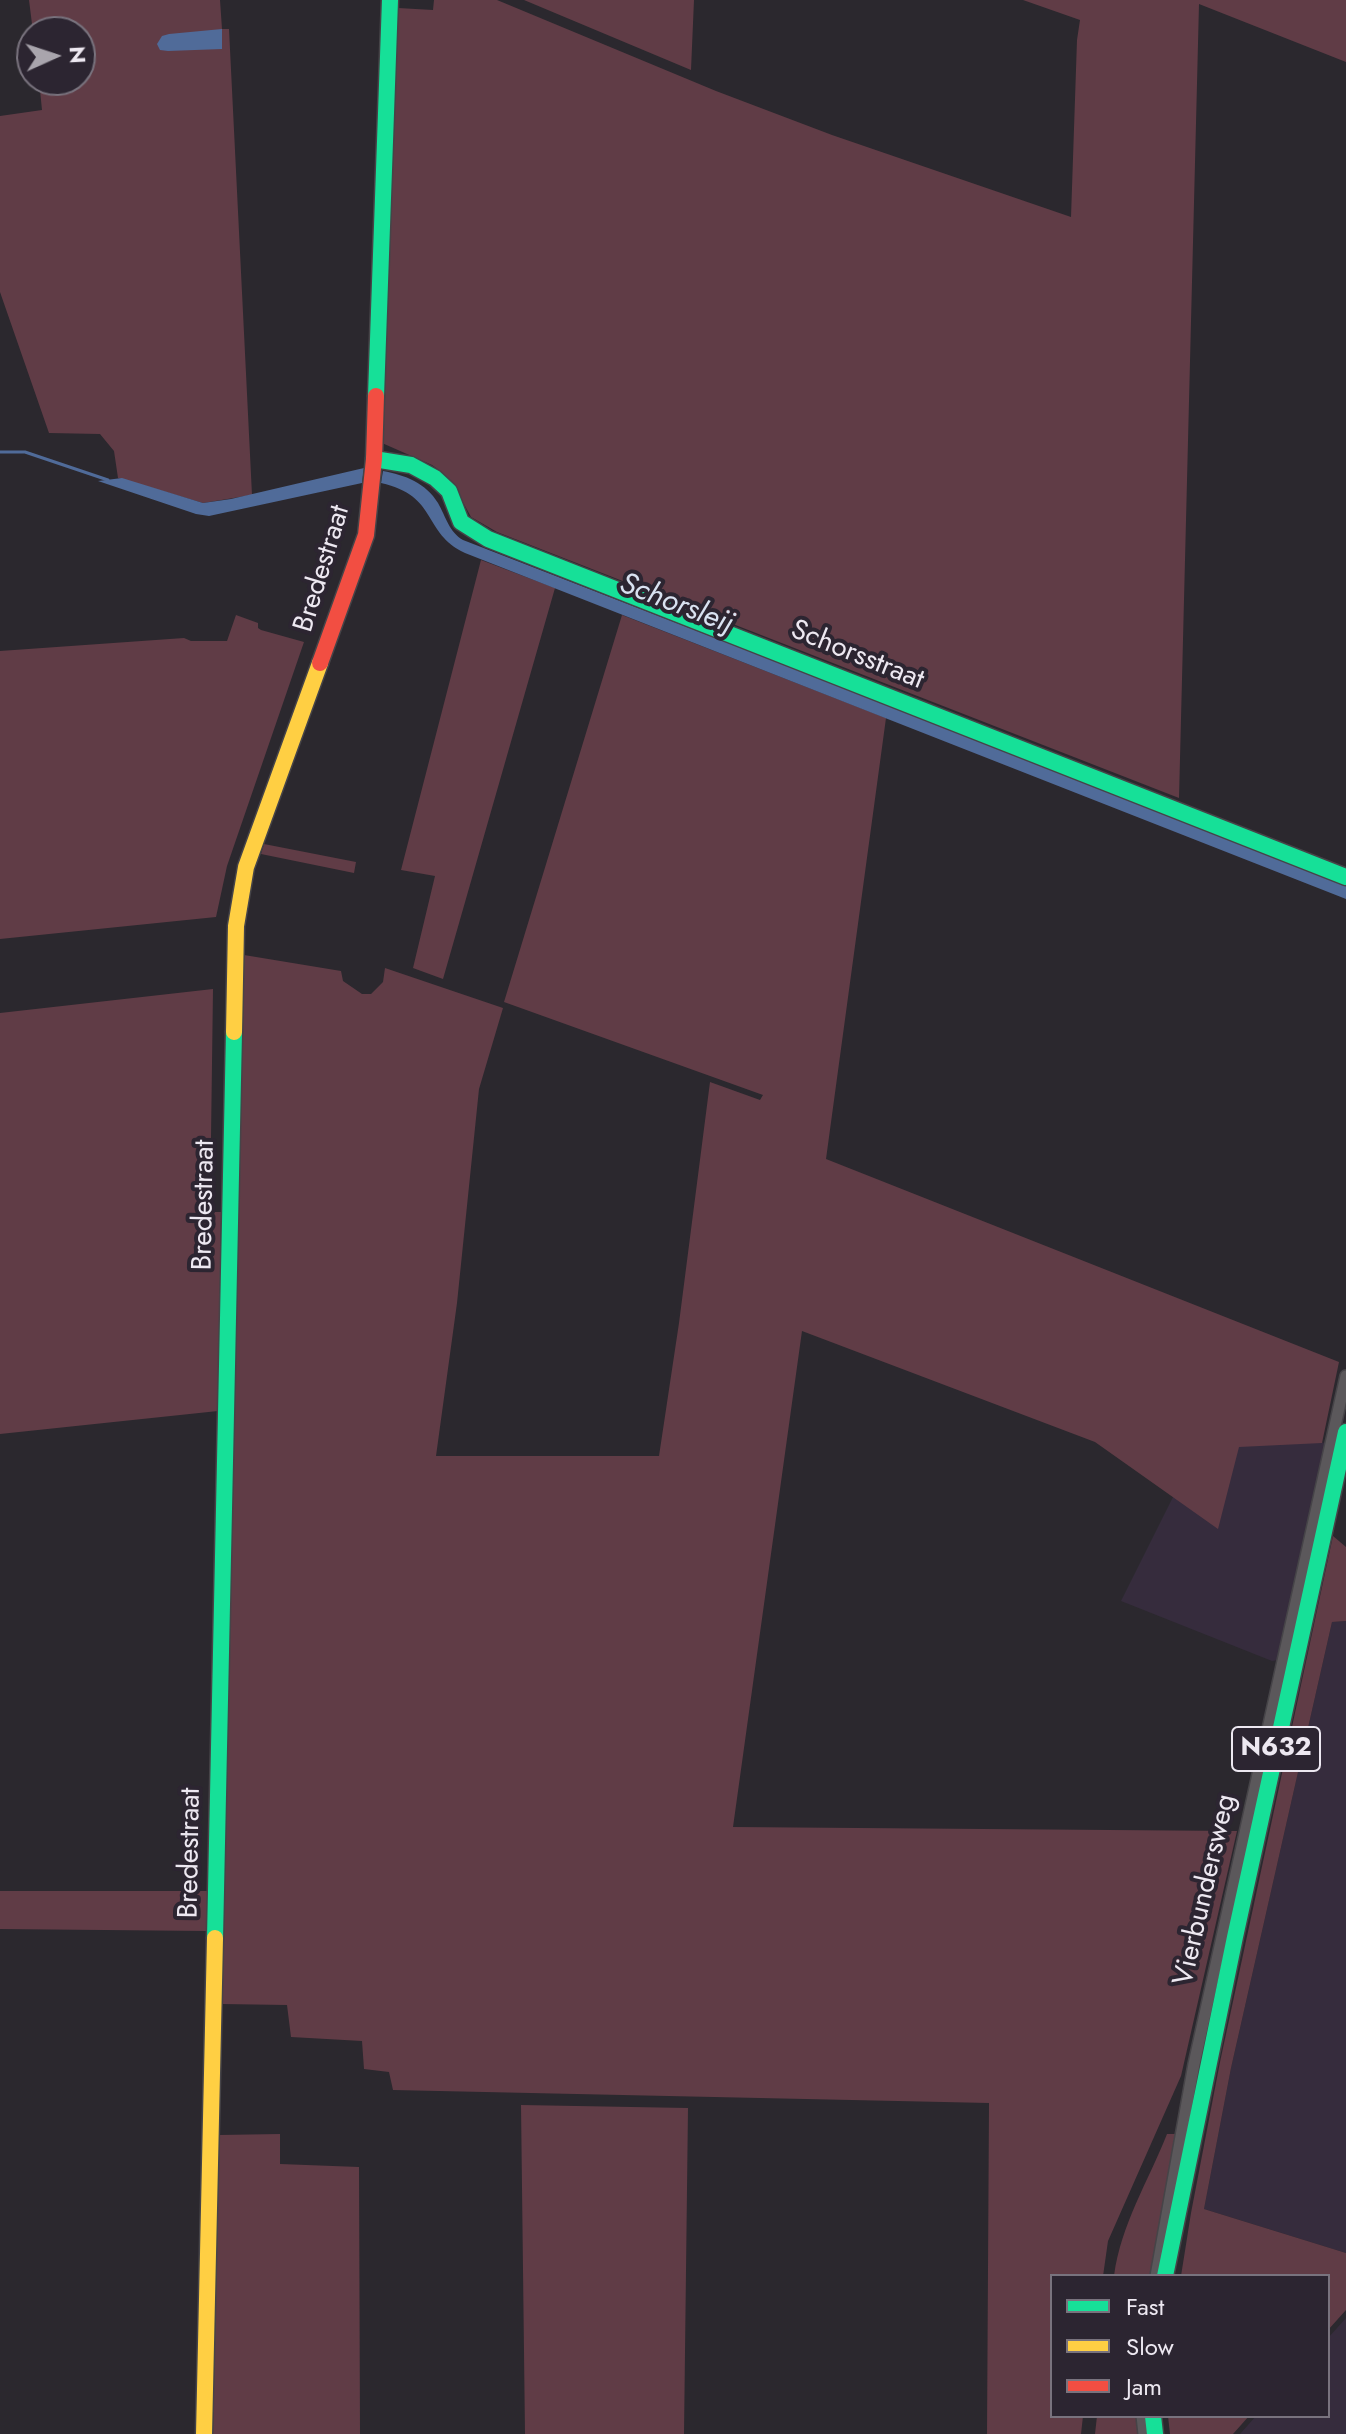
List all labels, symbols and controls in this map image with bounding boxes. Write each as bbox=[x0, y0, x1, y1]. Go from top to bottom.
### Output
north arrow bbox=[16, 16, 96, 96]
text: N bbox=[62, 45, 94, 64]
street label: Bredestraat bbox=[288, 502, 358, 636]
water label: Schorsleij bbox=[614, 567, 738, 643]
street label: Schorsstraat bbox=[785, 614, 929, 698]
street label: Bredestraat bbox=[187, 1139, 223, 1271]
road number: N632 bbox=[1232, 1727, 1320, 1771]
street label: Bredestraat bbox=[173, 1787, 209, 1919]
street label: Vierbundersweg bbox=[1168, 1791, 1244, 1989]
legend bbox=[1050, 2274, 1330, 2418]
text: Fast bbox=[1126, 2289, 1164, 2324]
text: Slow bbox=[1126, 2329, 1174, 2364]
text: Jam bbox=[1126, 2369, 1162, 2404]

